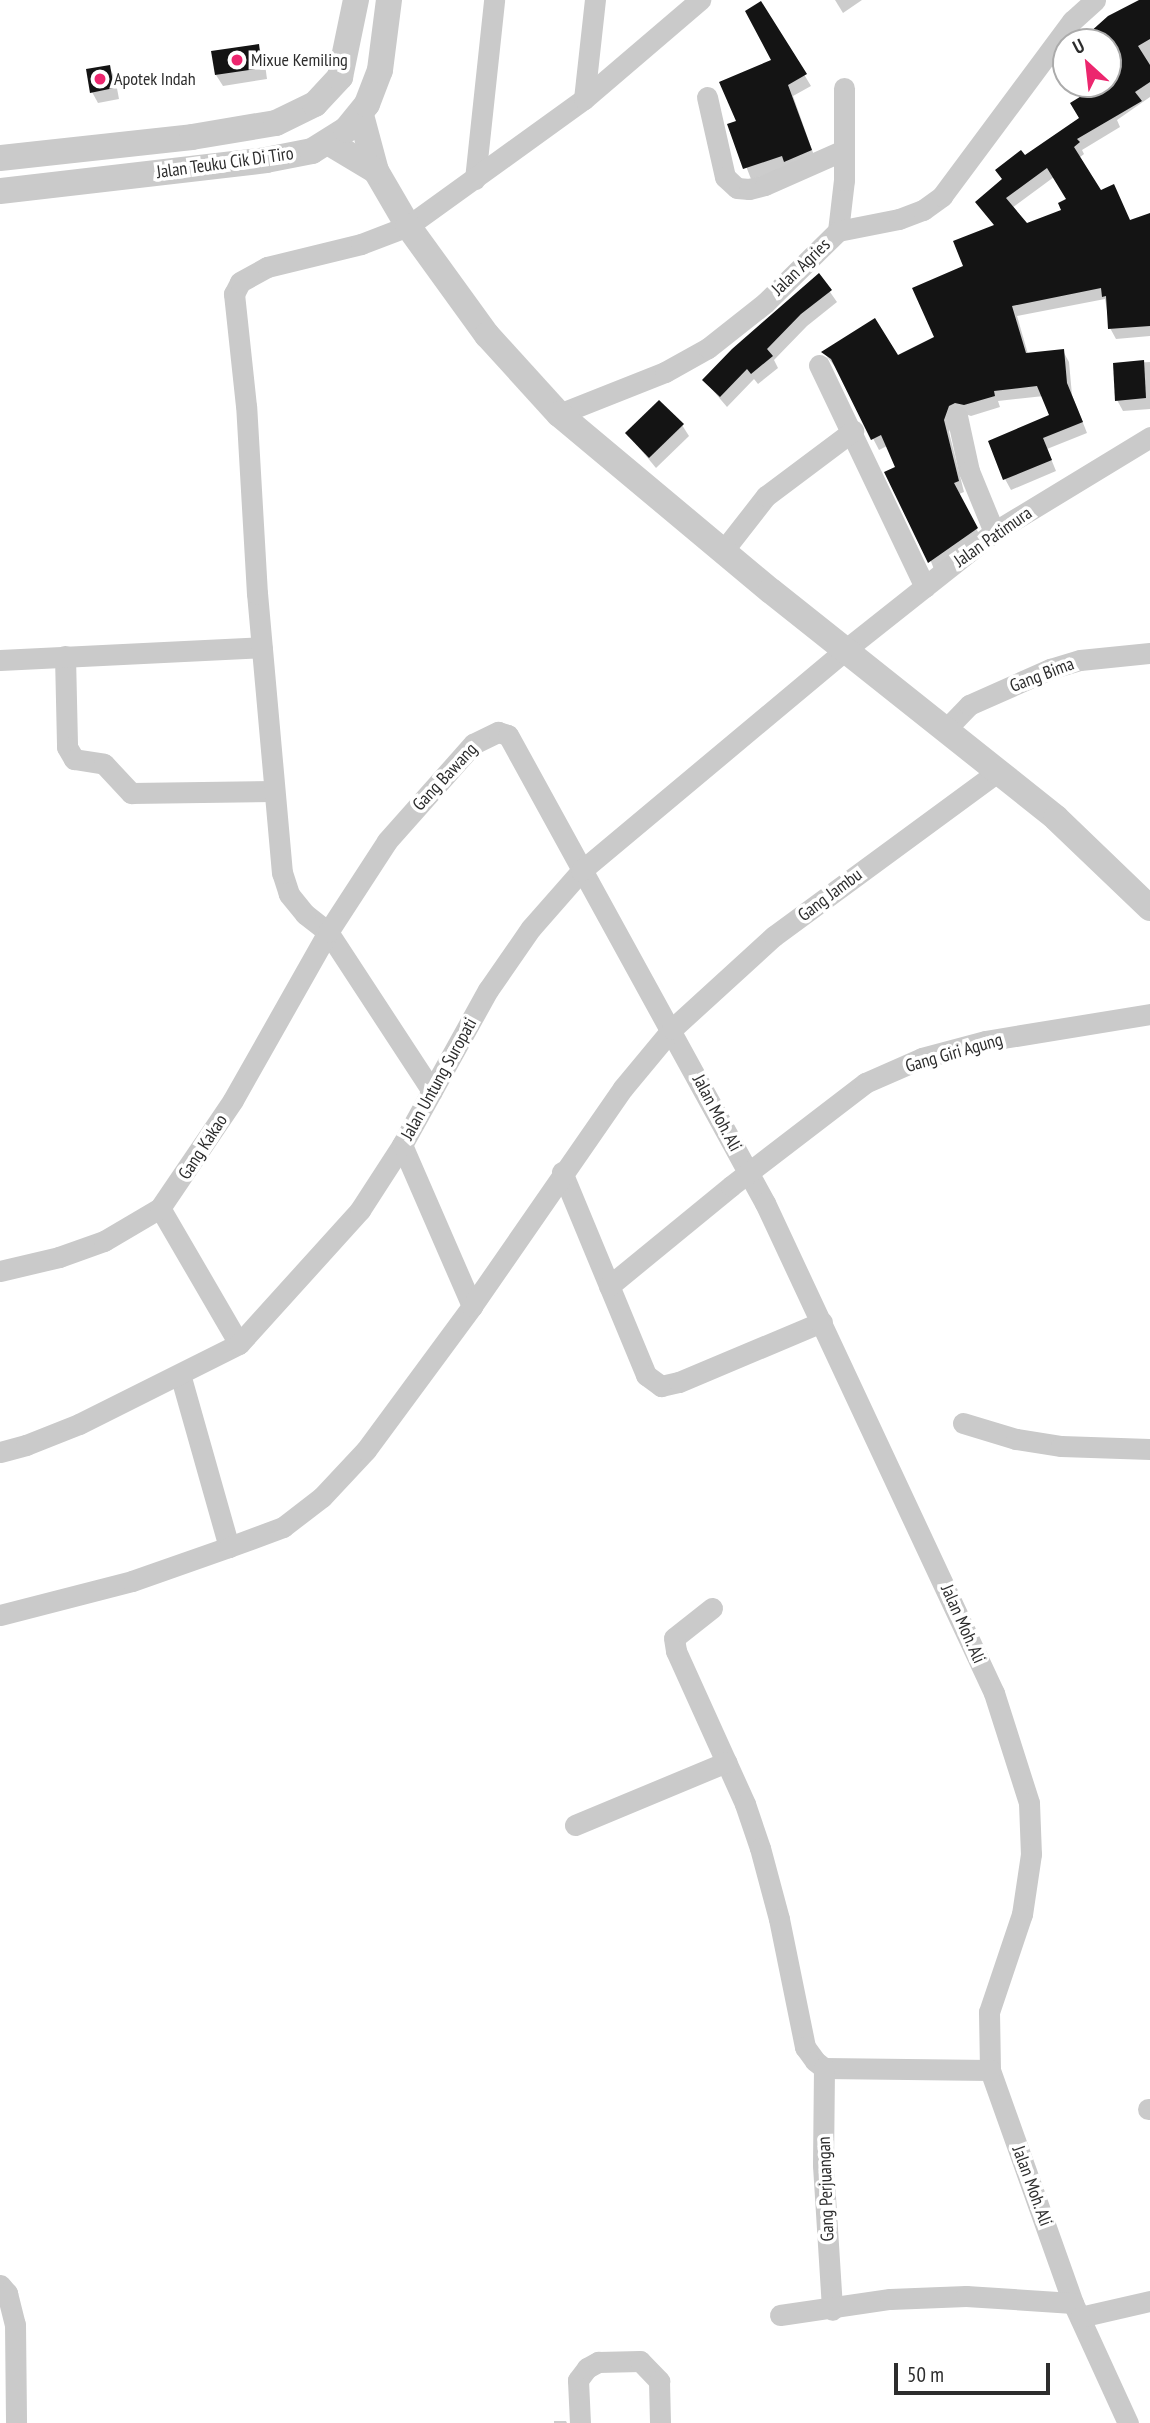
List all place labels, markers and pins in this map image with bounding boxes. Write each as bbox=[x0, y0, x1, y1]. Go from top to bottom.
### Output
place label: Mixue Kemiling bbox=[251, 49, 348, 71]
marker: Mixue Kemiling bbox=[229, 52, 245, 68]
place label: Apotek Indah bbox=[114, 68, 196, 90]
marker: Apotek Indah bbox=[92, 71, 108, 87]

